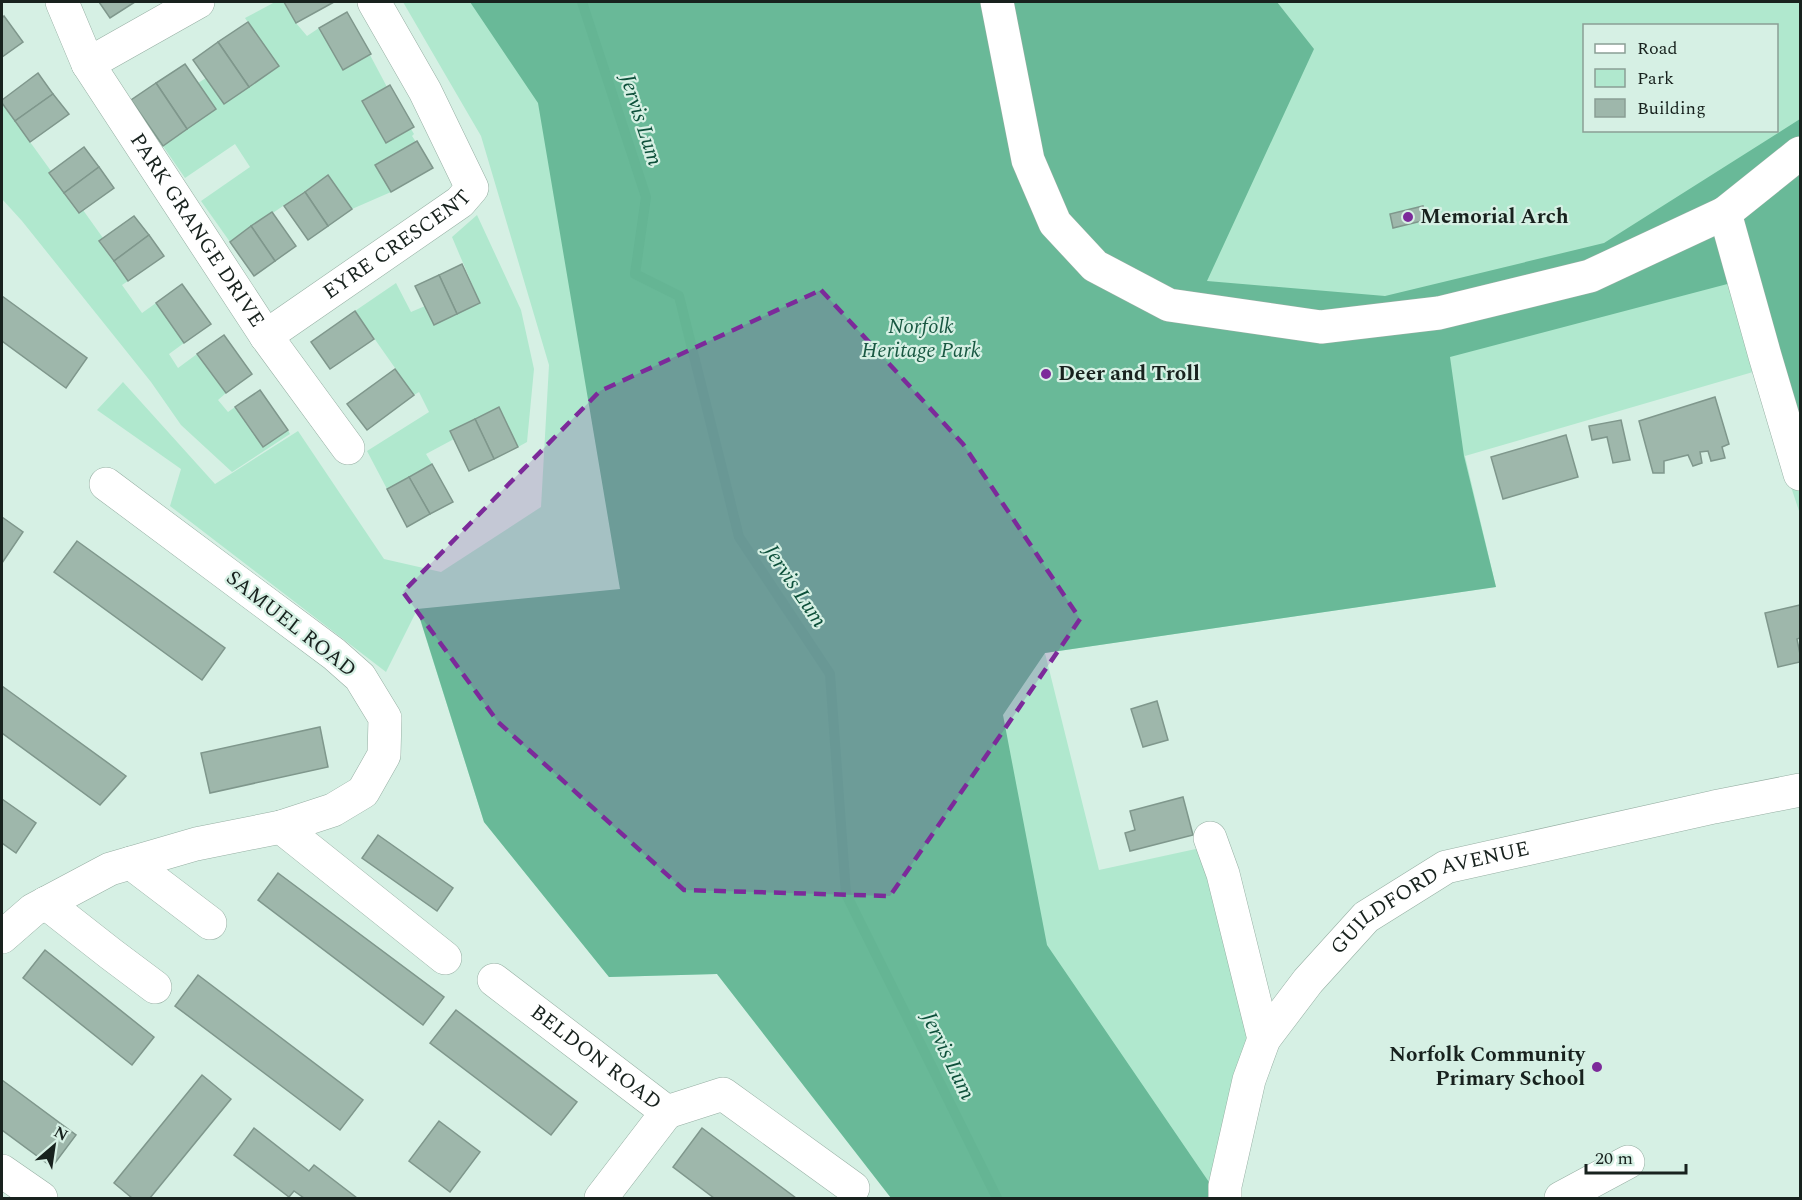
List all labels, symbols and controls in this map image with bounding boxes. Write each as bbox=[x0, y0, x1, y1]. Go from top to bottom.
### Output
legend bbox=[1583, 24, 1778, 132]
text: Road bbox=[1637, 35, 1678, 62]
text: Park bbox=[1637, 65, 1674, 92]
water label: Jervis Lum bbox=[610, 68, 671, 170]
text: Building bbox=[1637, 95, 1706, 122]
street label: PARK GRANGE DRIVE bbox=[121, 127, 272, 334]
street label: EYRE CRESCENT bbox=[316, 183, 480, 308]
place label: Memorial Arch bbox=[1420, 201, 1569, 233]
marker: Memorial Arch bbox=[1401, 210, 1415, 224]
park label: Norfolk Heritage Park bbox=[862, 311, 981, 367]
place label: Deer and Troll bbox=[1058, 358, 1200, 390]
marker: Deer and Troll bbox=[1039, 367, 1053, 381]
water label: Jervis Lum bbox=[754, 536, 835, 634]
street label: SAMUEL ROAD bbox=[219, 563, 363, 685]
street label: GUILDFORD AVENUE bbox=[1323, 833, 1533, 962]
street label: BELDON ROAD bbox=[523, 997, 668, 1118]
water label: Jervis Lum bbox=[912, 1004, 984, 1106]
place label: Norfolk Community Primary School bbox=[1389, 1039, 1586, 1095]
marker: Norfolk Community Primary School bbox=[1590, 1060, 1604, 1074]
north arrow bbox=[24, 1116, 84, 1176]
text: N bbox=[49, 1120, 72, 1147]
scale bar bbox=[1586, 1137, 1686, 1175]
text: 20 m bbox=[1595, 1145, 1633, 1172]

